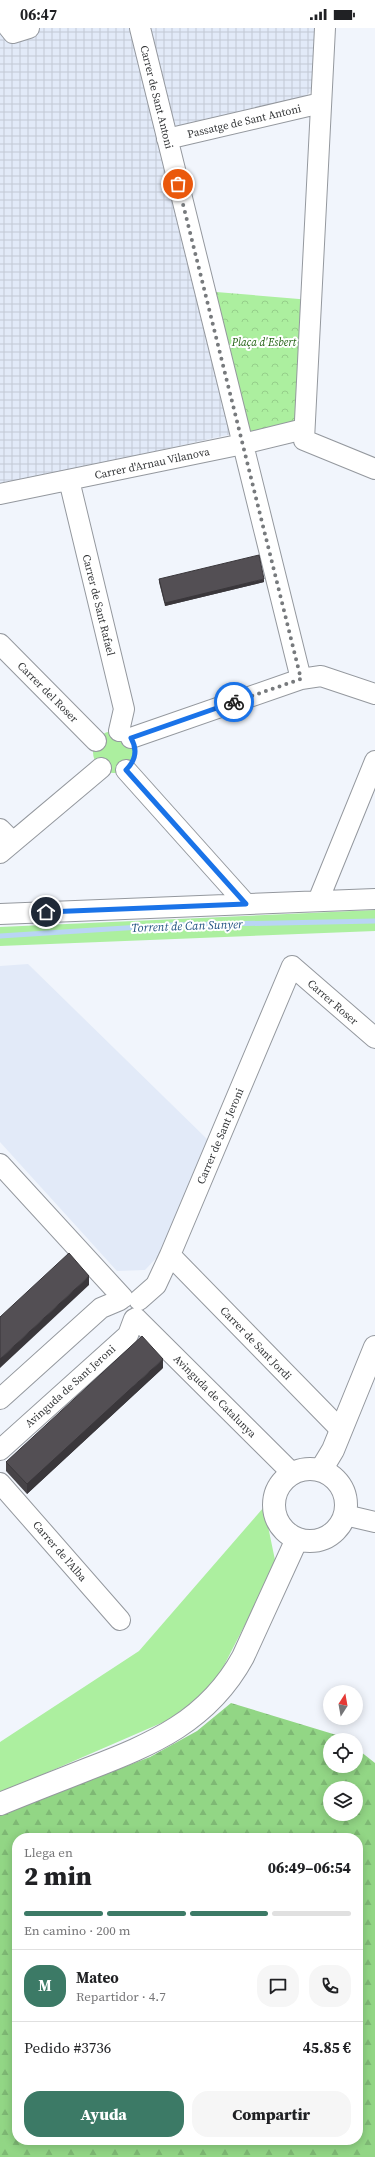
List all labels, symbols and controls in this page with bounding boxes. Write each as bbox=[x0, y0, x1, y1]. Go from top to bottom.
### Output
text: 06:47 bbox=[20, 4, 57, 25]
street label: Carrer de Sant Antoni bbox=[136, 44, 177, 151]
street label: Passatge de Sant Antoni bbox=[186, 101, 302, 142]
pin bbox=[161, 167, 195, 201]
icon: bag bbox=[167, 173, 189, 195]
park label: Plaça d'Esbert bbox=[231, 335, 297, 350]
street label: Carrer d'Arnau Vilanova bbox=[93, 444, 211, 483]
street label: Carrer de Sant Rafael bbox=[79, 553, 118, 657]
street label: Carrer del Roser bbox=[14, 659, 82, 726]
courier bbox=[214, 682, 254, 722]
icon: bike bbox=[223, 691, 245, 713]
pin bbox=[29, 895, 63, 929]
icon: home bbox=[35, 901, 57, 923]
water label: Torrent de Can Sunyer bbox=[131, 916, 244, 936]
street label: Carrer Roser bbox=[304, 976, 361, 1029]
street label: Carrer de Sant Jeroni bbox=[193, 1086, 247, 1186]
street label: Carrer de Sant Jordi bbox=[217, 1303, 295, 1383]
street label: Avinguda de Sant Jeroni bbox=[22, 1342, 119, 1431]
street label: Avinguda de Catalunya bbox=[170, 1352, 260, 1441]
street label: Carrer de l'Alba bbox=[29, 1518, 90, 1585]
north arrow bbox=[323, 1685, 363, 1725]
map controls bbox=[323, 1685, 363, 1821]
button: locate bbox=[323, 1733, 363, 1773]
button: layers bbox=[323, 1781, 363, 1821]
text: Llega en bbox=[24, 1844, 73, 1861]
text: 06:49–06:54 bbox=[268, 1857, 351, 1878]
text: 2 min bbox=[24, 1858, 92, 1894]
text: En camino · 200 m bbox=[24, 1922, 130, 1939]
button: chat bbox=[257, 1965, 299, 2007]
button: phone bbox=[309, 1965, 351, 2007]
text: Mateo bbox=[76, 1967, 119, 1988]
text: M bbox=[38, 1975, 52, 1996]
text: Repartidor · 4.7 bbox=[76, 1988, 166, 2005]
text: Pedido #3736 bbox=[24, 2037, 111, 2058]
text: 45.85 € bbox=[303, 2037, 351, 2058]
button: Ayuda bbox=[24, 2091, 184, 2137]
button: Compartir bbox=[192, 2091, 351, 2137]

